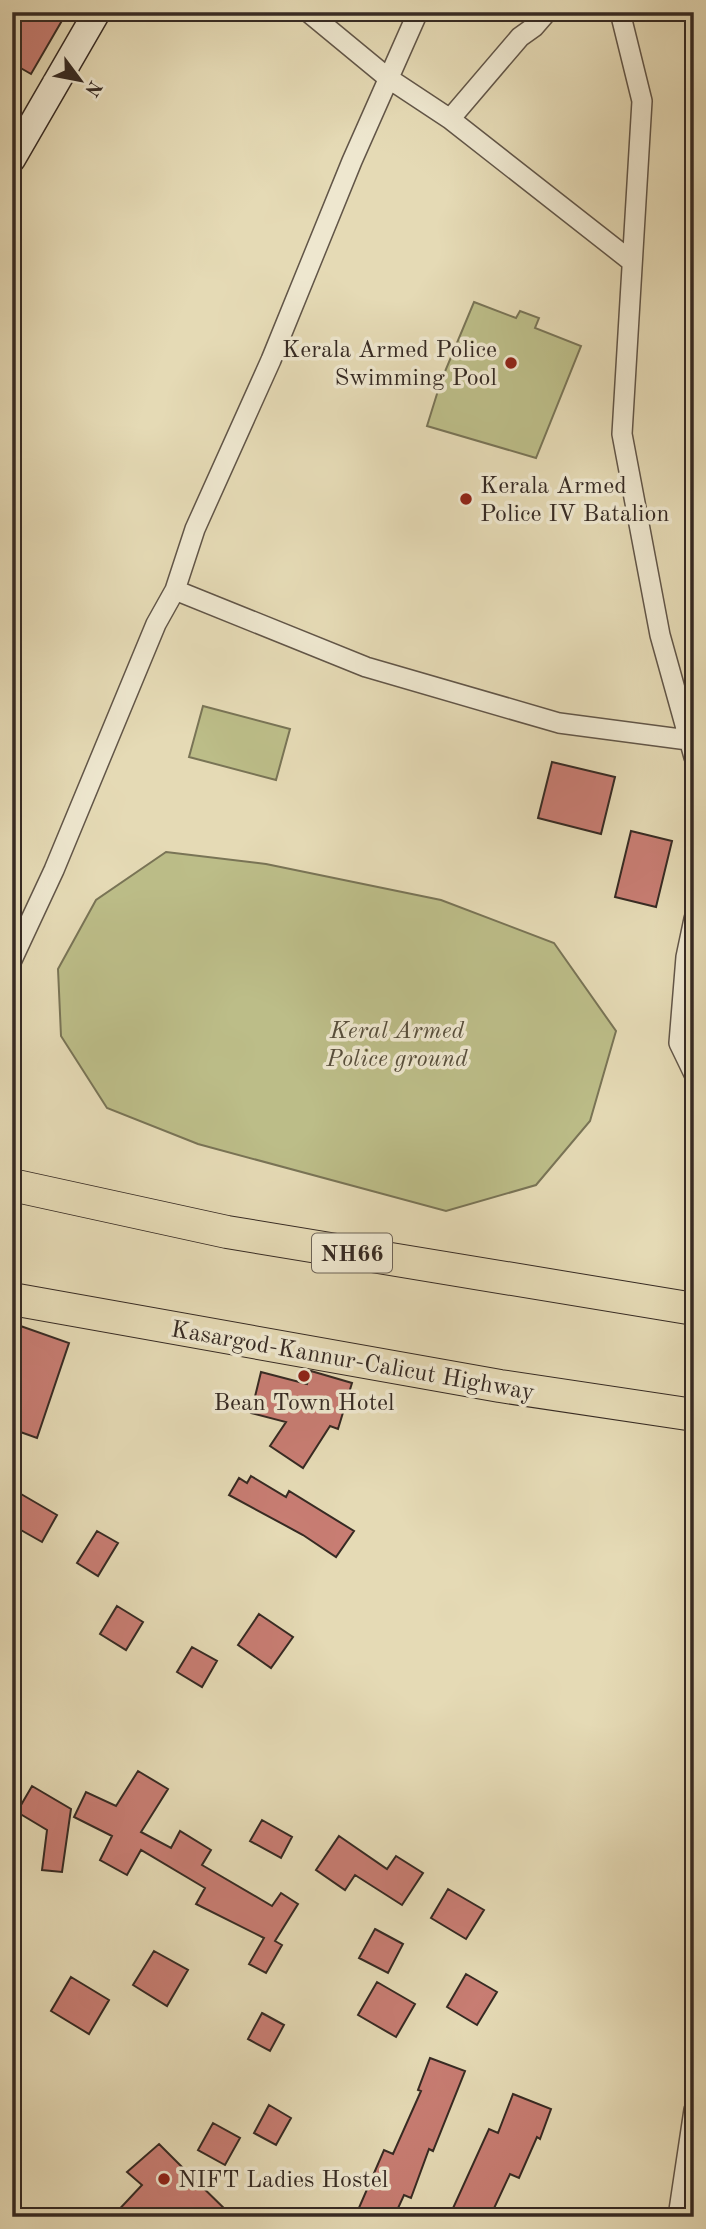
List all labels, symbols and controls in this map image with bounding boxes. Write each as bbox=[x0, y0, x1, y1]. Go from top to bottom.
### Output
north arrow bbox=[46, 46, 116, 116]
text: N bbox=[80, 76, 104, 99]
place label: Kerala Armed Police Swimming Pool bbox=[282, 339, 497, 391]
marker: Kerala Armed Police Swimming Pool bbox=[503, 355, 519, 371]
place label: Kerala Armed Police IV Batalion bbox=[480, 475, 669, 527]
marker: Kerala Armed Police IV Batalion bbox=[458, 491, 474, 507]
park label: Keral Armed Police ground bbox=[325, 1020, 468, 1072]
road number: NH66 bbox=[312, 1234, 392, 1272]
street label: Kasargod-Kannur-Calicut Highway bbox=[169, 1318, 537, 1406]
marker: Bean Town Hotel bbox=[296, 1368, 312, 1384]
place label: Bean Town Hotel bbox=[213, 1392, 395, 1416]
place label: NIFT Ladies Hostel bbox=[178, 2169, 388, 2193]
marker: NIFT Ladies Hostel bbox=[156, 2171, 172, 2187]

